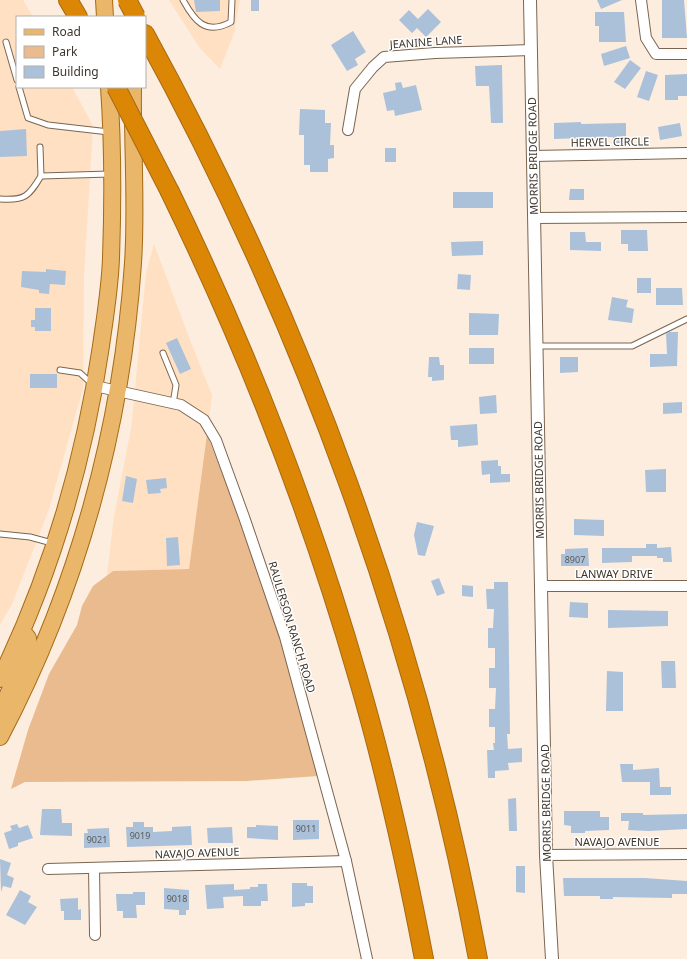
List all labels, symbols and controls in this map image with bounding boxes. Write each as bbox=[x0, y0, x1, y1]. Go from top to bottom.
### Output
legend bbox=[16, 16, 146, 88]
text: Road bbox=[52, 23, 81, 40]
street label: JEANINE LANE bbox=[388, 31, 463, 52]
text: Park bbox=[52, 43, 78, 60]
text: Building bbox=[52, 63, 99, 80]
street label: MORRIS BRIDGE ROAD bbox=[524, 97, 541, 215]
street label: HERVEL CIRCLE bbox=[570, 133, 650, 150]
street label: MORRIS BRIDGE ROAD bbox=[530, 421, 547, 539]
house number: 8907 bbox=[565, 553, 585, 566]
street label: RAULERSON RANCH ROAD bbox=[265, 559, 320, 695]
street label: LANWAY DRIVE bbox=[575, 566, 653, 581]
street label: MORRIS BRIDGE ROAD bbox=[537, 744, 554, 862]
house number: 9011 bbox=[296, 822, 316, 835]
house number: 9019 bbox=[130, 829, 150, 842]
house number: 9021 bbox=[87, 833, 107, 846]
street label: NAVAJO AVENUE bbox=[575, 834, 659, 849]
street label: NAVAJO AVENUE bbox=[154, 844, 240, 861]
house number: 9018 bbox=[167, 892, 187, 905]

